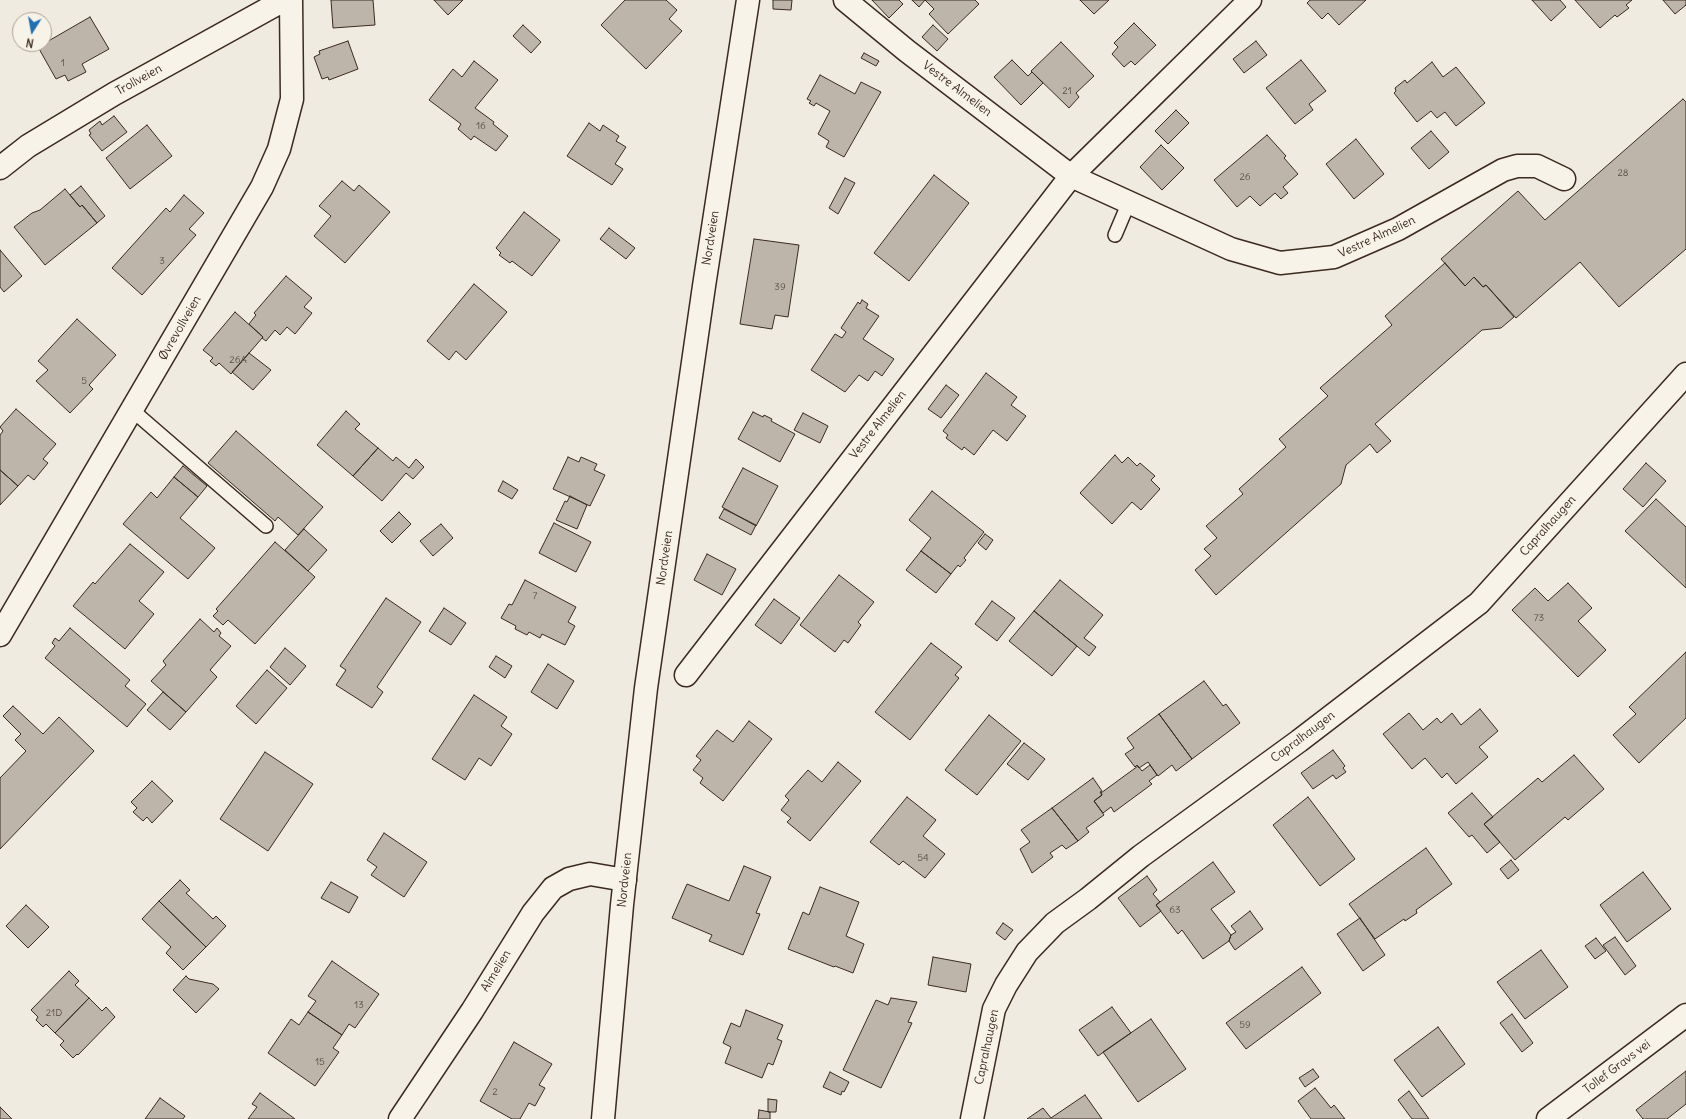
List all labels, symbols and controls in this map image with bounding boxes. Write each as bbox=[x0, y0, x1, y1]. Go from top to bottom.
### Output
north arrow bbox=[12, 12, 52, 52]
text: N bbox=[25, 35, 35, 50]
house number: 1 bbox=[61, 57, 65, 69]
street label: Vestre Almelien bbox=[920, 58, 994, 120]
street label: Trollveien bbox=[113, 61, 165, 99]
house number: 21 bbox=[1062, 85, 1072, 97]
house number: 16 bbox=[476, 120, 486, 132]
house number: 28 bbox=[1617, 167, 1629, 179]
house number: 26 bbox=[1239, 171, 1251, 183]
street label: Nordveien bbox=[700, 210, 722, 266]
street label: Vestre Almelien bbox=[1336, 213, 1418, 261]
house number: 3 bbox=[159, 255, 165, 267]
house number: 39 bbox=[774, 281, 786, 293]
street label: Øvrevollveien bbox=[156, 293, 204, 363]
house number: 26A bbox=[229, 354, 247, 366]
house number: 5 bbox=[81, 375, 87, 387]
street label: Vestre Almelien bbox=[847, 388, 909, 462]
street label: Capralhaugen bbox=[1517, 493, 1579, 559]
street label: Nordveien bbox=[654, 530, 676, 586]
house number: 7 bbox=[533, 590, 537, 602]
house number: 73 bbox=[1534, 612, 1544, 624]
street label: Capralhaugen bbox=[1268, 708, 1338, 766]
street label: Nordveien bbox=[615, 852, 635, 908]
house number: 54 bbox=[917, 852, 929, 864]
house number: 63 bbox=[1169, 904, 1181, 916]
street label: Almelien bbox=[478, 948, 514, 994]
house number: 13 bbox=[354, 999, 364, 1011]
house number: 21D bbox=[46, 1007, 62, 1019]
street label: Capralhaugen bbox=[972, 1008, 1002, 1086]
house number: 59 bbox=[1239, 1019, 1251, 1031]
street label: Tollef Gravs vei bbox=[1581, 1037, 1653, 1097]
house number: 15 bbox=[315, 1056, 325, 1068]
house number: 2 bbox=[492, 1086, 498, 1098]

